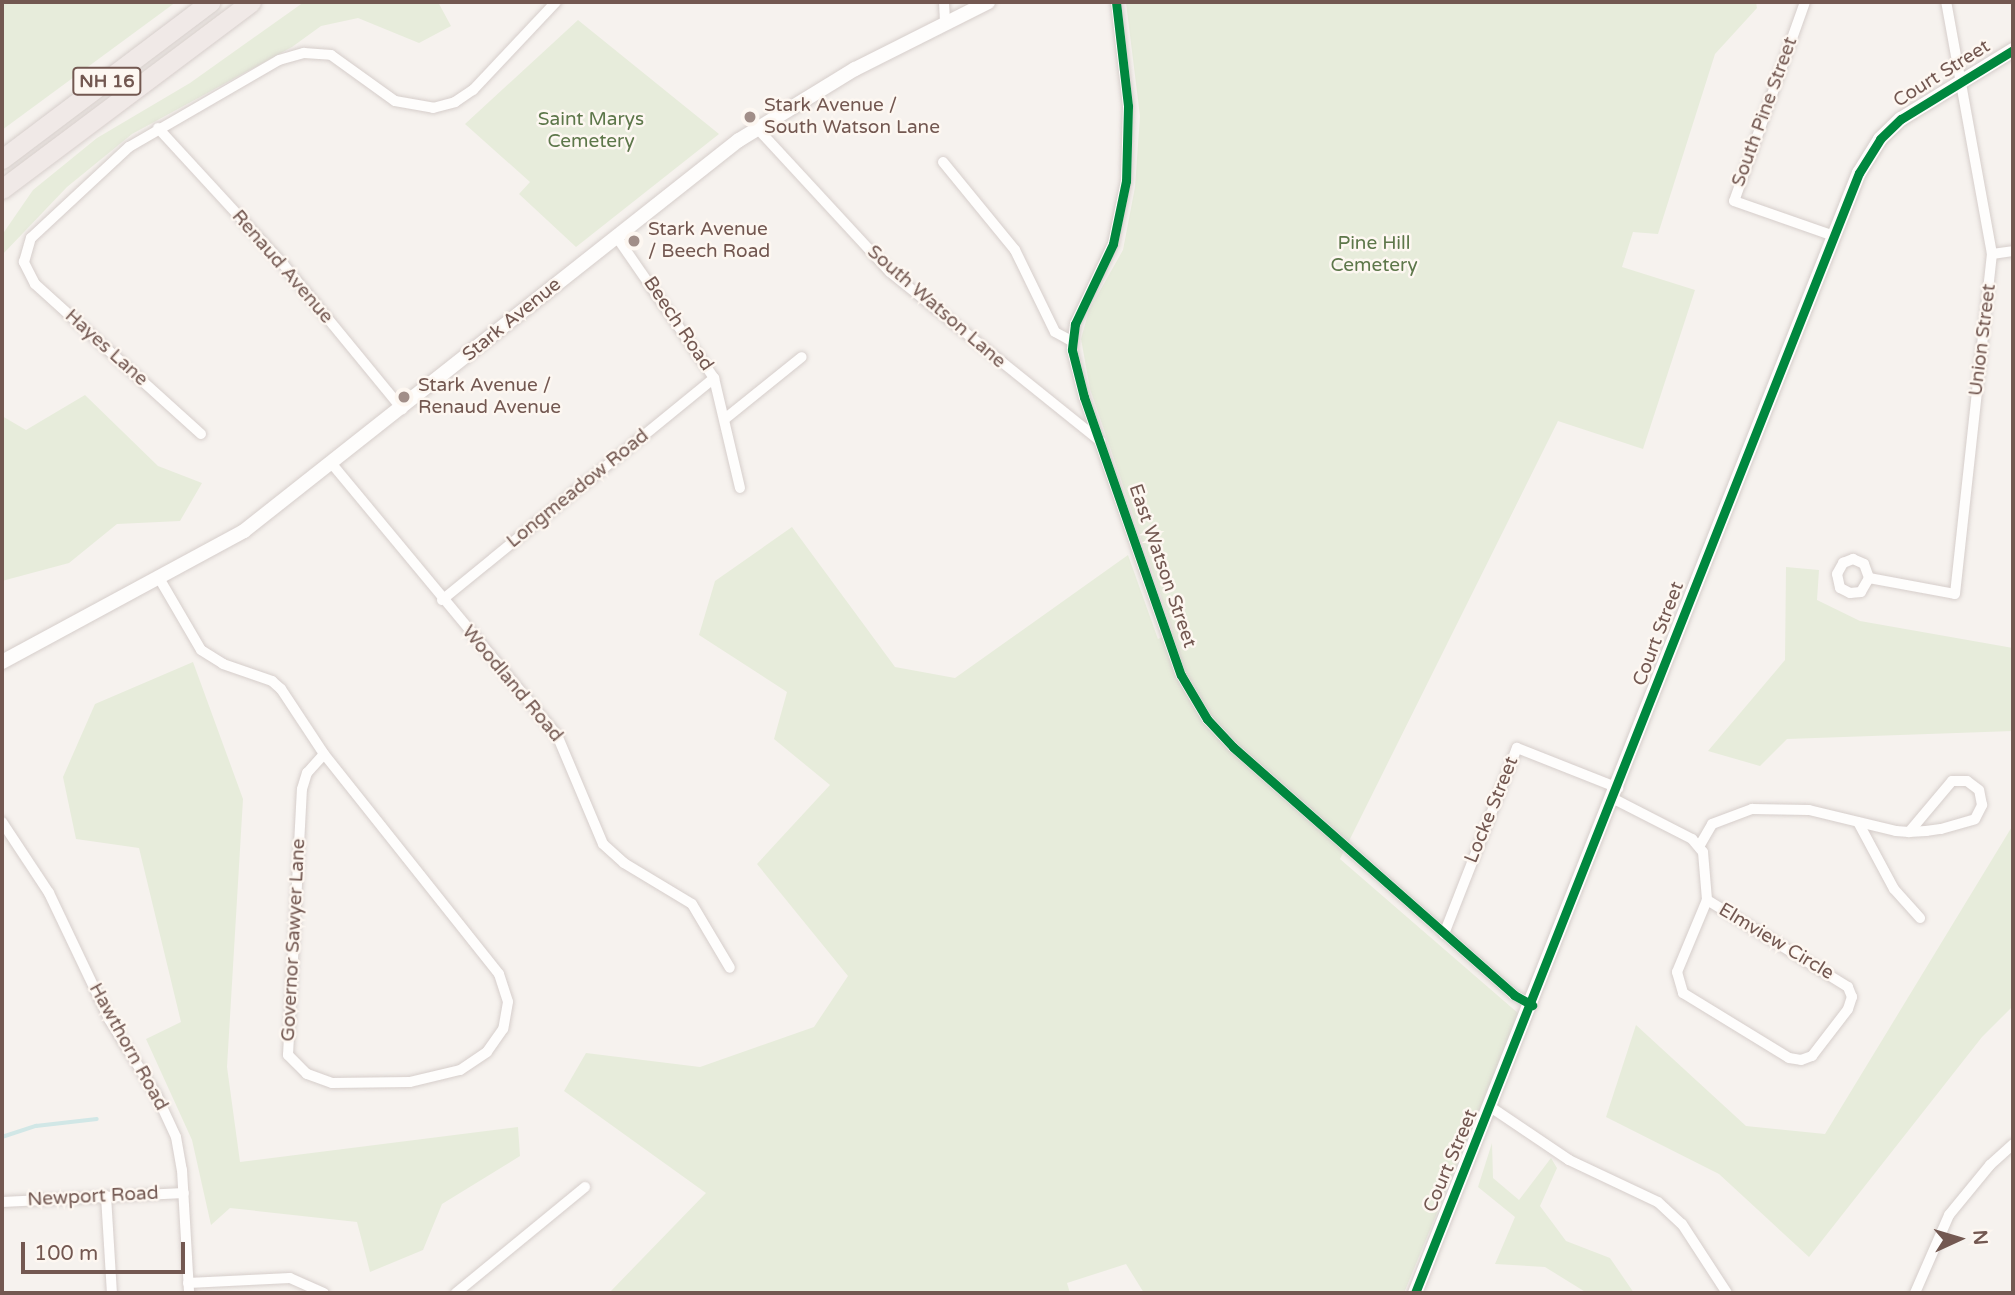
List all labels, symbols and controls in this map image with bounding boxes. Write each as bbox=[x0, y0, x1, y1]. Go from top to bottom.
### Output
street label: South Pine Street bbox=[1727, 34, 1803, 190]
street label: Court Street bbox=[1889, 35, 1995, 113]
road number: NH 16 bbox=[72, 66, 142, 96]
place label: Stark Avenue / South Watson Lane bbox=[764, 95, 940, 139]
park label: Saint Marys Cemetery bbox=[538, 109, 644, 153]
marker: Stark Avenue / South Watson Lane bbox=[742, 109, 758, 125]
street label: Renaud Avenue bbox=[227, 206, 337, 328]
place label: Stark Avenue / Beech Road bbox=[648, 219, 770, 263]
marker: Stark Avenue / Beech Road bbox=[626, 233, 642, 249]
park label: Pine Hill Cemetery bbox=[1330, 233, 1418, 277]
street label: South Watson Lane bbox=[862, 241, 1010, 373]
street label: Beech Road bbox=[638, 272, 718, 376]
street label: Stark Avenue bbox=[458, 273, 566, 367]
street label: Union Street bbox=[1965, 283, 2001, 397]
street label: Hayes Lane bbox=[60, 305, 152, 391]
place label: Stark Avenue / Renaud Avenue bbox=[418, 375, 561, 419]
marker: Stark Avenue / Renaud Avenue bbox=[396, 389, 412, 405]
street label: Longmeadow Road bbox=[502, 425, 654, 553]
street label: East Watson Street bbox=[1123, 481, 1201, 651]
street label: Court Street bbox=[1629, 579, 1689, 689]
street label: Woodland Road bbox=[457, 621, 567, 747]
street label: Locke Street bbox=[1460, 753, 1524, 867]
street label: Governor Sawyer Lane bbox=[277, 838, 311, 1042]
street label: Elmview Circle bbox=[1714, 899, 1838, 985]
street label: Hawthorn Road bbox=[84, 979, 172, 1115]
street label: Court Street bbox=[1419, 1106, 1483, 1216]
street label: Newport Road bbox=[27, 1182, 159, 1212]
north arrow bbox=[1924, 1204, 1994, 1274]
scale bar bbox=[24, 1228, 189, 1272]
text: N bbox=[1968, 1229, 1991, 1246]
text: 100 m bbox=[34, 1241, 98, 1266]

